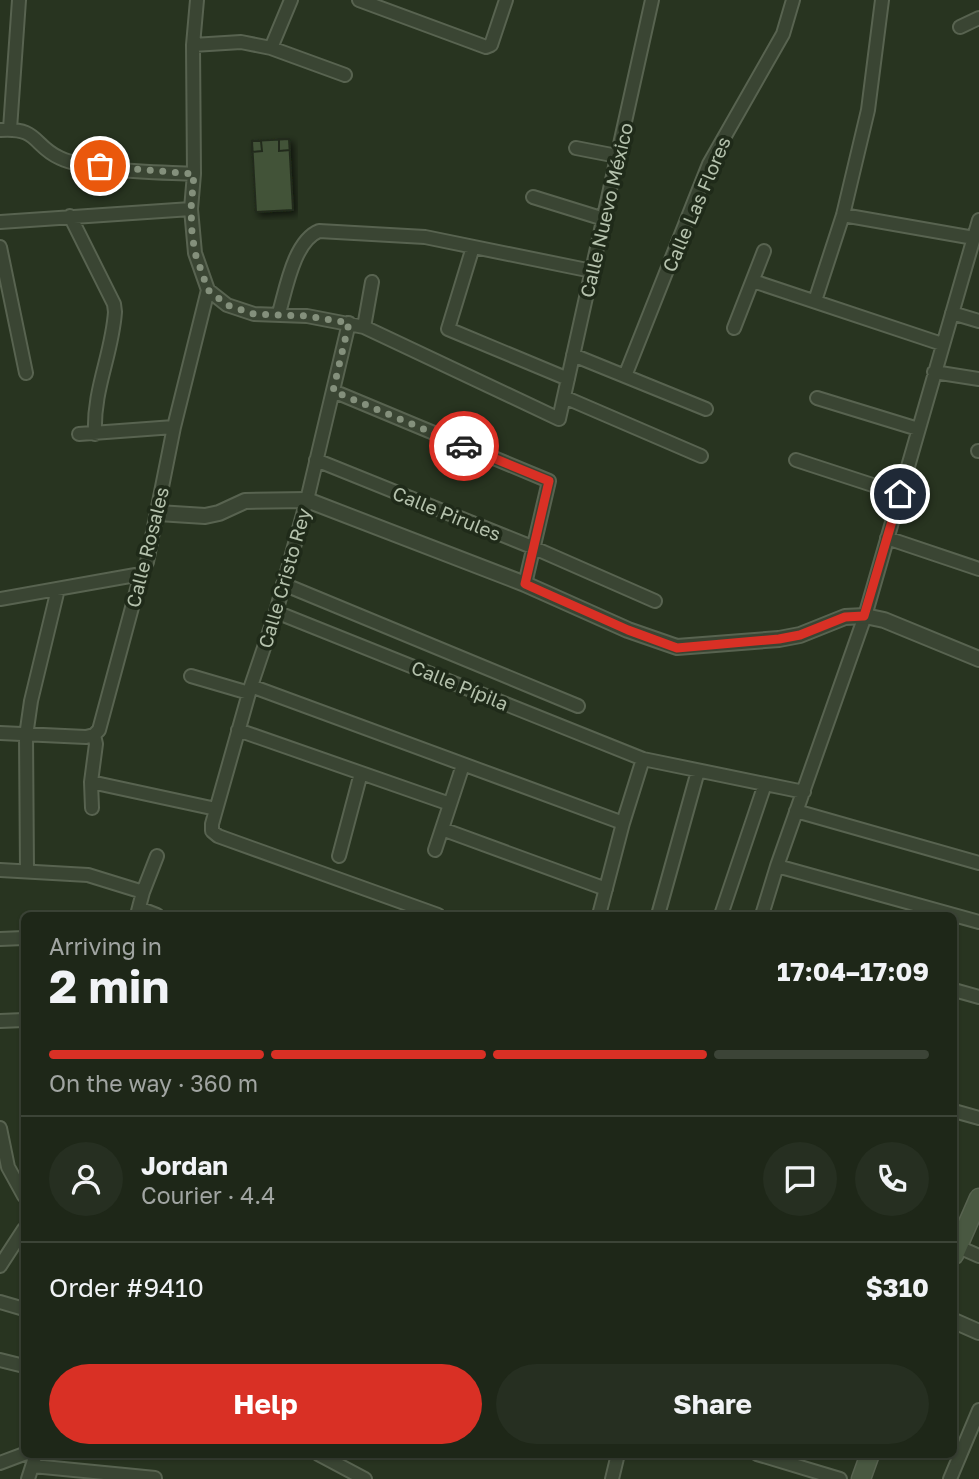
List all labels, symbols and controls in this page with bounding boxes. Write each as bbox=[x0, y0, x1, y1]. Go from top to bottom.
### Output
street label: Calle Nuevo México bbox=[575, 120, 637, 300]
street label: Calle Las Flores bbox=[657, 133, 735, 275]
pin bbox=[70, 136, 130, 196]
icon: bag bbox=[81, 147, 119, 185]
courier bbox=[429, 411, 499, 481]
icon: car bbox=[445, 427, 483, 465]
pin bbox=[870, 464, 930, 524]
icon: home bbox=[881, 475, 919, 513]
street label: Calle Pirules bbox=[389, 481, 505, 545]
street label: Calle Rosales bbox=[121, 484, 173, 610]
street label: Calle Cristo Rey bbox=[253, 505, 315, 651]
street label: Calle Pípila bbox=[408, 655, 512, 715]
text: Arriving in bbox=[49, 932, 162, 960]
text: 17:04–17:09 bbox=[777, 956, 929, 987]
text: 2 min bbox=[49, 958, 169, 1013]
text: On the way · 360 m bbox=[49, 1069, 258, 1097]
button: person bbox=[49, 1142, 123, 1216]
button: chat bbox=[763, 1142, 837, 1216]
button: phone bbox=[855, 1142, 929, 1216]
text: Jordan bbox=[141, 1150, 228, 1181]
text: Courier · 4.4 bbox=[141, 1181, 275, 1209]
text: Order #9410 bbox=[49, 1272, 204, 1303]
text: $310 bbox=[865, 1272, 929, 1303]
button: Help bbox=[49, 1364, 482, 1444]
button: Share bbox=[496, 1364, 929, 1444]

